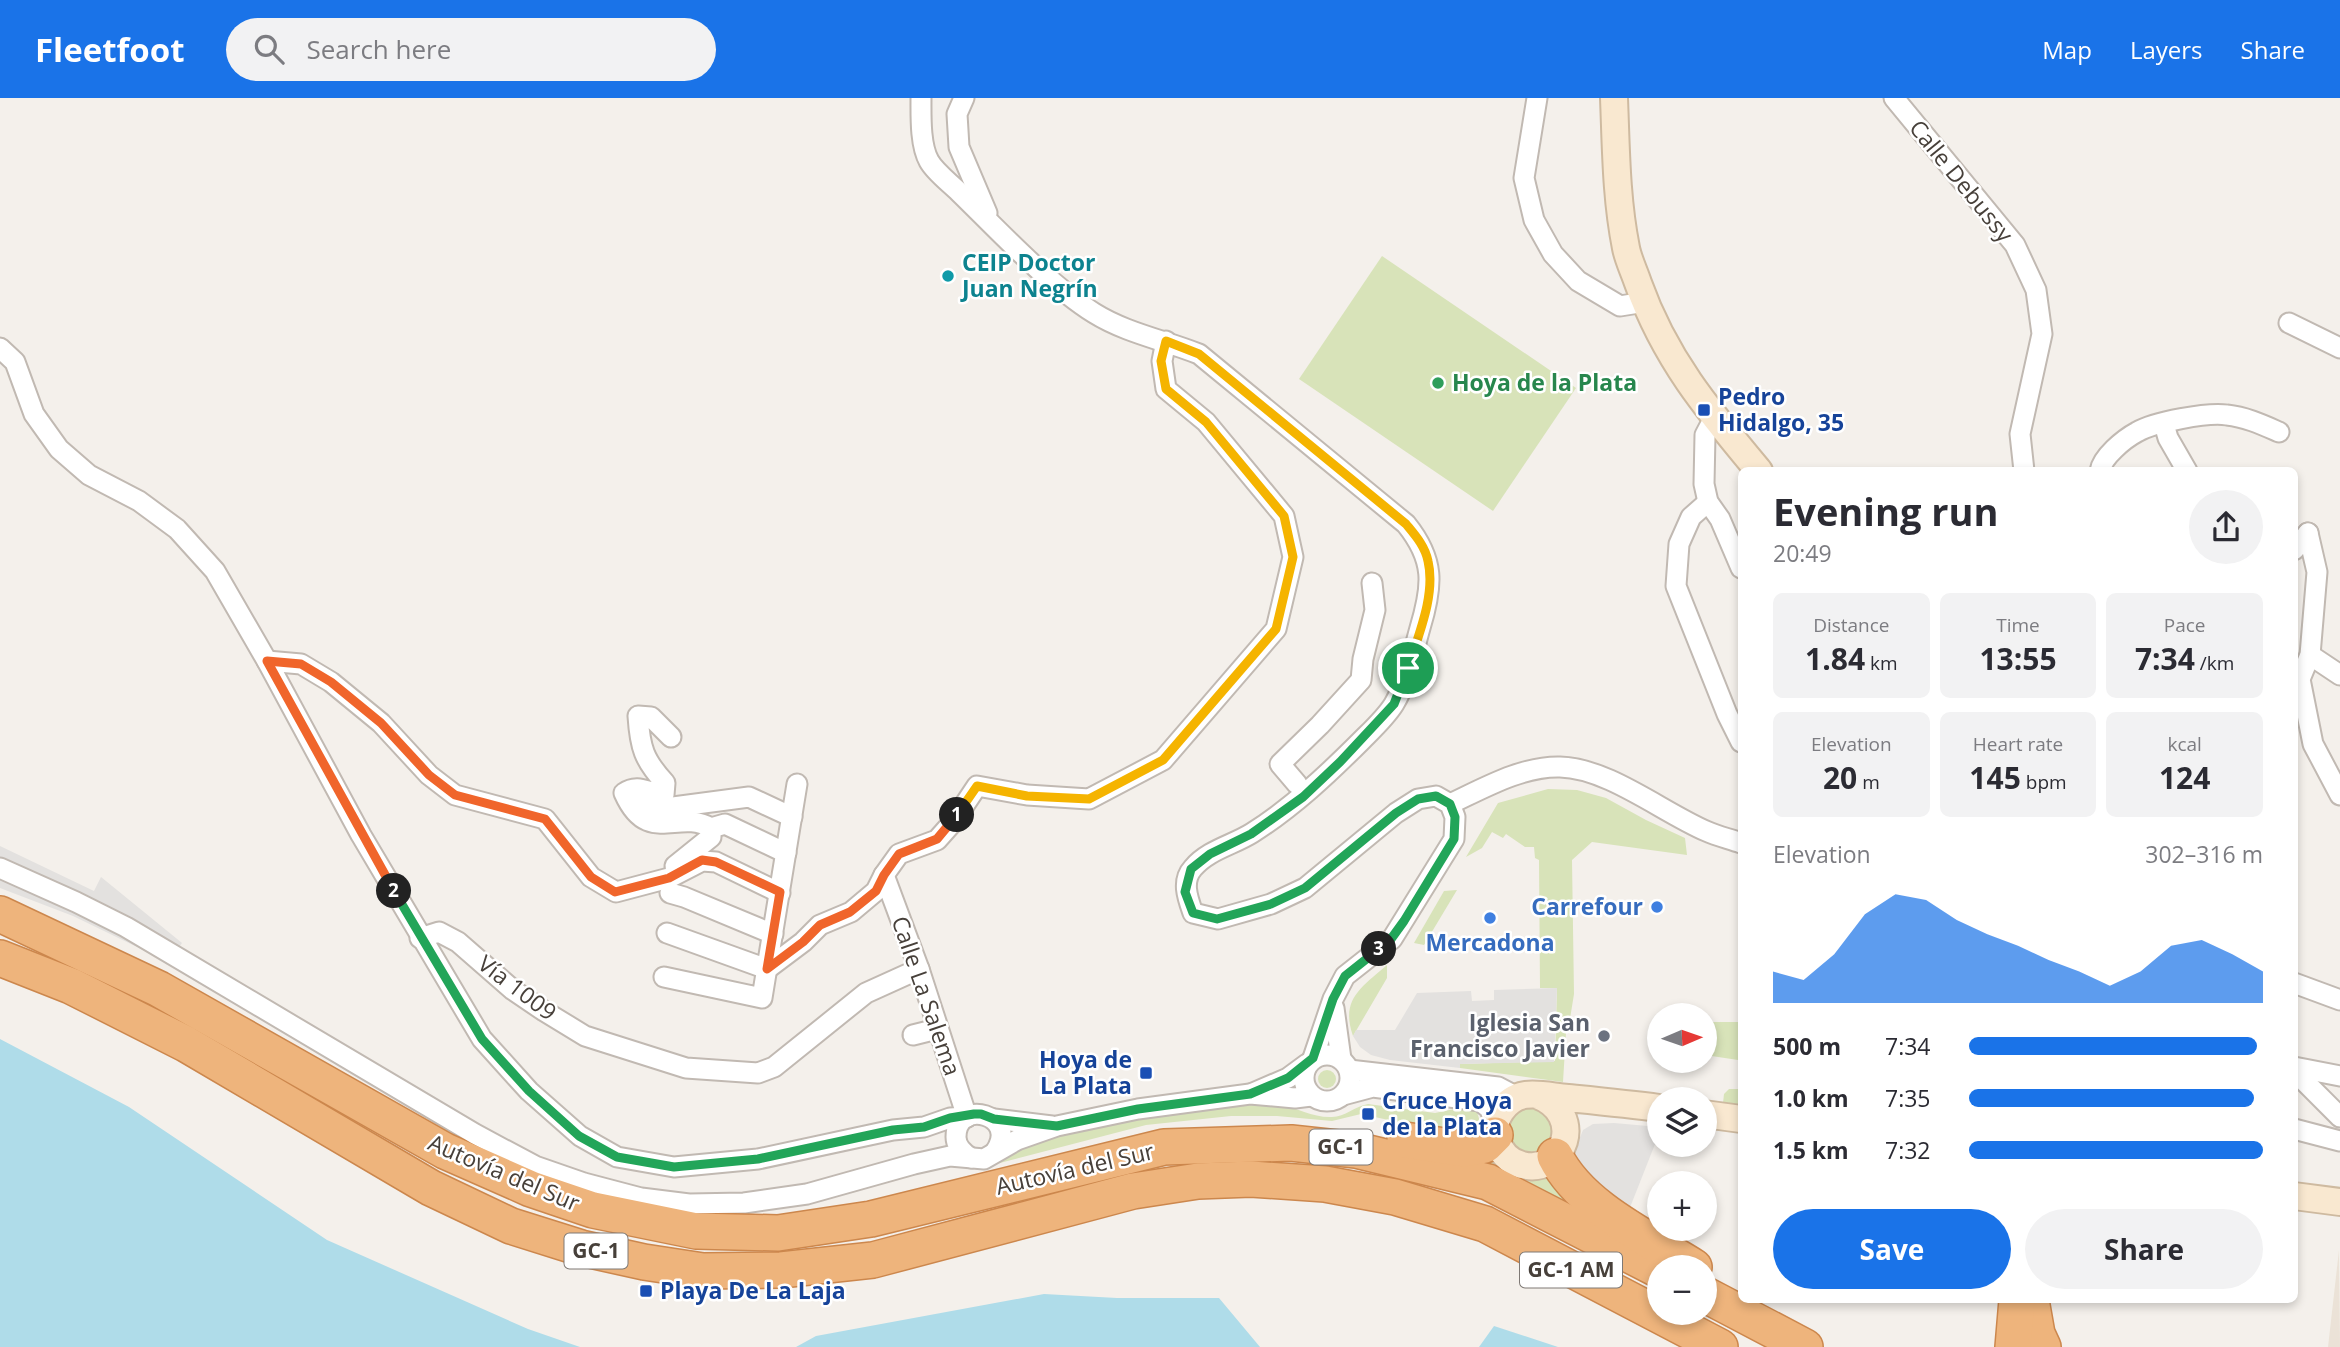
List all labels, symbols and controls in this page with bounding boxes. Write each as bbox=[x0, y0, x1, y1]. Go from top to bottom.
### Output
search box bbox=[226, 18, 716, 81]
text: Fleetfoot bbox=[35, 27, 184, 72]
icon: search bbox=[250, 30, 288, 68]
text: Search here bbox=[306, 31, 451, 67]
text: Map bbox=[2042, 33, 2092, 66]
text: Layers bbox=[2130, 33, 2203, 66]
text: Share bbox=[2241, 33, 2305, 66]
street label: Calle Debussy bbox=[1902, 112, 2021, 249]
place label: CEIP Doctor Juan Negrín bbox=[960, 246, 1098, 304]
marker: CEIP Doctor Juan Negrín bbox=[940, 268, 956, 284]
place label: Hoya de la Plata bbox=[1452, 366, 1637, 398]
marker: Hoya de la Plata bbox=[1430, 375, 1446, 391]
place label: Pedro Hidalgo, 35 bbox=[1718, 380, 1844, 438]
marker: Pedro Hidalgo, 35 bbox=[1696, 402, 1712, 418]
text: Evening run bbox=[1773, 485, 1998, 537]
button: share bbox=[2189, 490, 2263, 564]
text: 20:49 bbox=[1773, 537, 1832, 569]
text: Distance bbox=[1813, 612, 1890, 638]
text: Time bbox=[1996, 612, 2040, 638]
text: Pace bbox=[2164, 612, 2206, 638]
pin bbox=[1378, 638, 1438, 698]
text: 1.84 bbox=[1805, 638, 1865, 679]
text: 13:55 bbox=[1979, 638, 2057, 679]
text: 7:34 bbox=[2135, 638, 2195, 679]
icon: arrive bbox=[1389, 649, 1427, 687]
text: km bbox=[1865, 650, 1898, 676]
text: /km bbox=[2195, 650, 2234, 676]
text: Elevation bbox=[1811, 731, 1892, 757]
text: Heart rate bbox=[1973, 731, 2063, 757]
text: kcal bbox=[2167, 731, 2202, 757]
text: 20 bbox=[1823, 757, 1857, 798]
text: 145 bbox=[1969, 757, 2021, 798]
text: 124 bbox=[2159, 757, 2210, 798]
text: m bbox=[1857, 769, 1880, 795]
text: bpm bbox=[2021, 769, 2067, 795]
pin: 1 bbox=[940, 798, 974, 832]
text: 1 bbox=[951, 801, 962, 827]
text: Elevation bbox=[1773, 838, 1871, 870]
text: 302–316 m bbox=[2145, 838, 2263, 870]
pin: 2 bbox=[376, 874, 412, 908]
text: 2 bbox=[388, 877, 399, 903]
place label: Carrefour bbox=[1531, 890, 1643, 922]
marker: Carrefour bbox=[1649, 899, 1665, 915]
marker: Mercadona bbox=[1482, 910, 1498, 926]
street label: Calle La Salema bbox=[885, 912, 969, 1080]
place label: Mercadona bbox=[1425, 926, 1555, 958]
pin: 3 bbox=[1362, 932, 1396, 966]
text: 3 bbox=[1373, 935, 1384, 961]
street label: Vía 1009 bbox=[472, 947, 564, 1027]
north arrow bbox=[1647, 1003, 1717, 1073]
map controls bbox=[1647, 1003, 1717, 1325]
place label: Iglesia San Francisco Javier bbox=[1410, 1006, 1590, 1064]
marker: Iglesia San Francisco Javier bbox=[1596, 1028, 1612, 1044]
text: 500 m bbox=[1773, 1030, 1841, 1062]
text: 7:34 bbox=[1885, 1030, 1931, 1062]
place label: Hoya de La Plata bbox=[1039, 1043, 1132, 1101]
marker: Hoya de La Plata bbox=[1138, 1065, 1154, 1081]
text: 1.0 km bbox=[1773, 1082, 1849, 1114]
text: 7:35 bbox=[1885, 1082, 1931, 1114]
place label: Cruce Hoya de la Plata bbox=[1382, 1084, 1512, 1142]
button: layers bbox=[1647, 1087, 1717, 1157]
marker: Cruce Hoya de la Plata bbox=[1360, 1106, 1376, 1122]
street label: Autovía del Sur bbox=[424, 1126, 586, 1219]
road number: GC-1 bbox=[1310, 1130, 1372, 1164]
street label: Autovía del Sur bbox=[992, 1134, 1158, 1202]
text: 1.5 km bbox=[1773, 1134, 1849, 1166]
text: 7:32 bbox=[1885, 1134, 1931, 1166]
button: + bbox=[1647, 1171, 1717, 1241]
button: Save bbox=[1773, 1209, 2011, 1289]
button: Share bbox=[2025, 1209, 2263, 1289]
road number: GC-1 bbox=[564, 1234, 628, 1268]
road number: GC-1 AM bbox=[1520, 1252, 1622, 1288]
button: − bbox=[1647, 1255, 1717, 1325]
place label: Playa De La Laja bbox=[660, 1274, 846, 1306]
marker: Playa De La Laja bbox=[638, 1283, 654, 1299]

